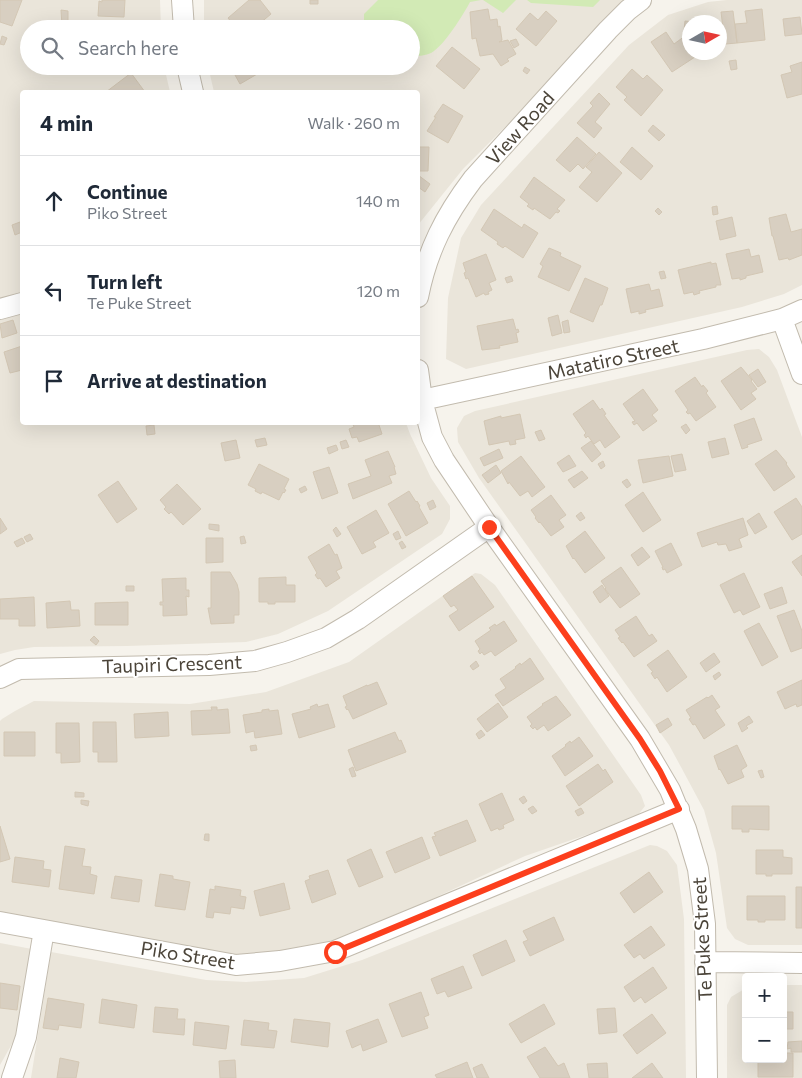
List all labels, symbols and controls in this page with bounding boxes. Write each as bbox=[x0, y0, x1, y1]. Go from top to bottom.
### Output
north arrow bbox=[682, 15, 727, 60]
search box bbox=[20, 20, 420, 75]
icon: search bbox=[38, 34, 66, 62]
text: Search here bbox=[78, 36, 178, 59]
street label: View Road bbox=[481, 86, 559, 169]
text: 4 min bbox=[40, 110, 93, 135]
text: Walk · 260 m bbox=[308, 113, 400, 132]
text: Continue bbox=[87, 180, 167, 203]
icon: ahead bbox=[40, 187, 68, 215]
text: 140 m bbox=[356, 191, 400, 210]
text: Piko Street bbox=[87, 203, 167, 222]
text: Turn left bbox=[87, 270, 162, 293]
icon: left bbox=[40, 277, 68, 305]
text: 120 m bbox=[357, 281, 400, 300]
text: Te Puke Street bbox=[87, 293, 192, 312]
street label: Matatiro Street bbox=[545, 333, 681, 384]
icon: arrive bbox=[40, 367, 68, 395]
text: Arrive at destination bbox=[87, 369, 267, 392]
route end bbox=[478, 516, 501, 539]
street label: Taupiri Crescent bbox=[101, 650, 243, 677]
street label: Te Puke Street bbox=[687, 876, 716, 1002]
street label: Piko Street bbox=[139, 936, 237, 973]
route start bbox=[324, 941, 347, 964]
map controls bbox=[742, 973, 787, 1063]
button: + bbox=[742, 973, 787, 1018]
button: − bbox=[742, 1018, 787, 1063]

